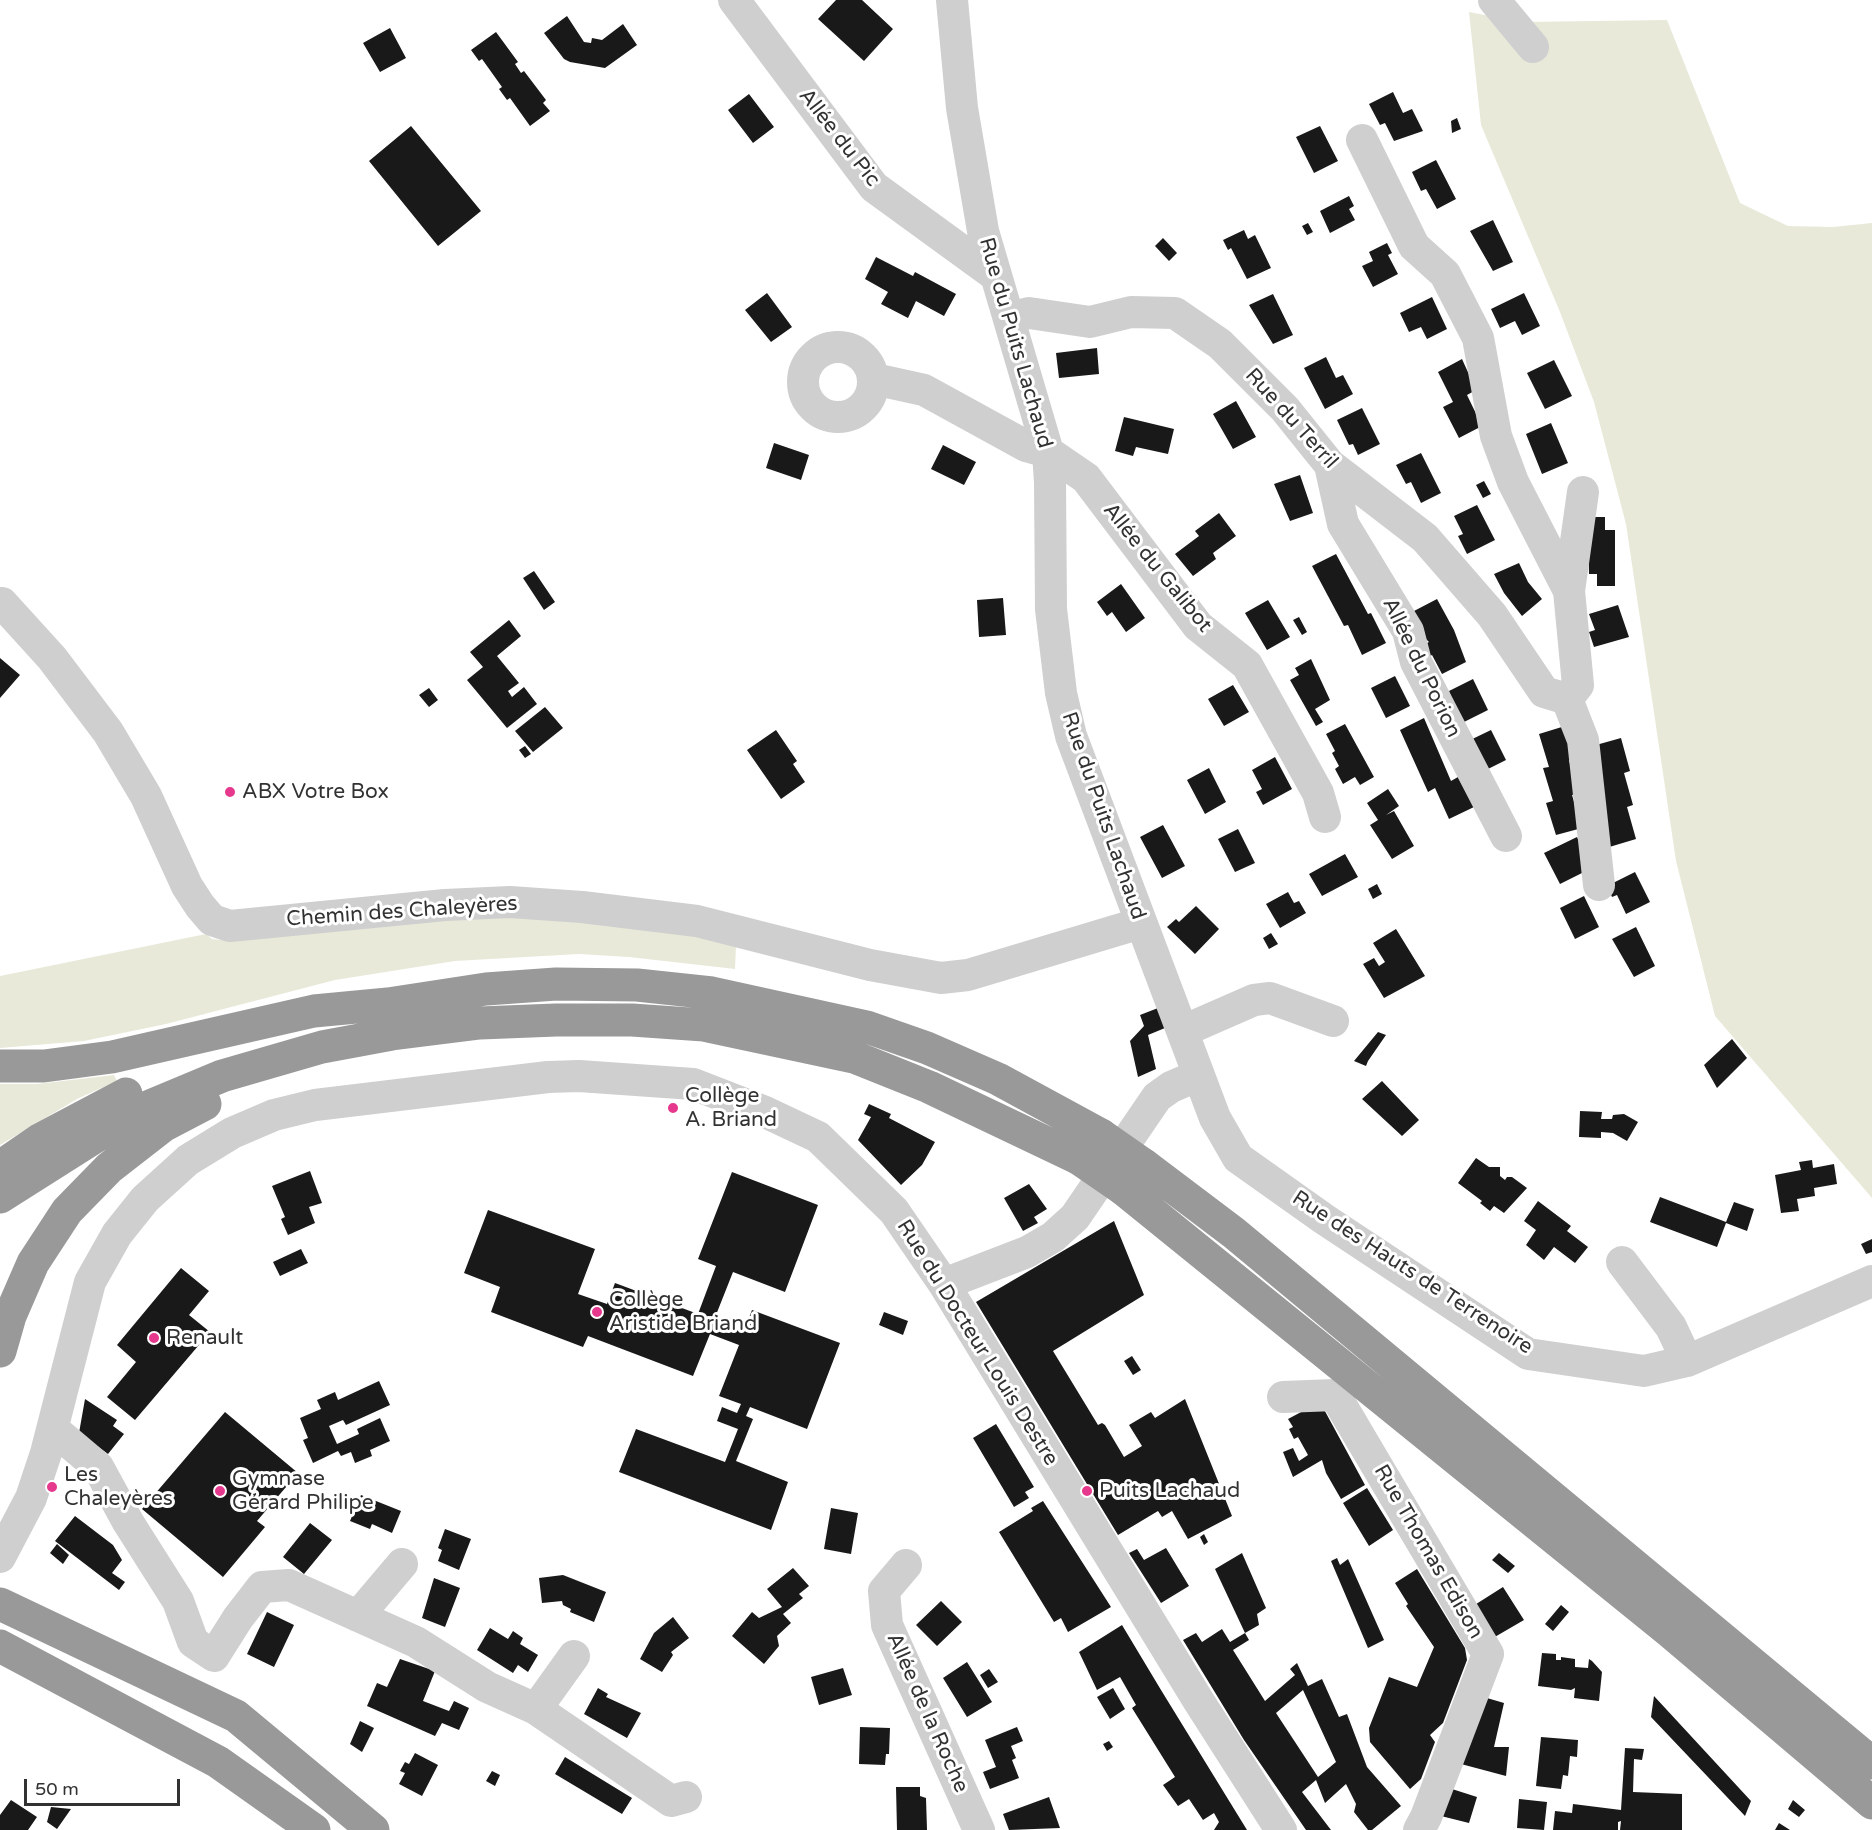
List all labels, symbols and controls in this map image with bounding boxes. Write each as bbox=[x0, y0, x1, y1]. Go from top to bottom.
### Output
street label: Allée du Pic bbox=[793, 84, 885, 192]
street label: Rue du Puits Lachaud bbox=[973, 235, 1057, 451]
street label: Rue du Terril bbox=[1239, 364, 1343, 474]
street label: Allée du Galibot bbox=[1097, 498, 1217, 638]
street label: Allée du Porion bbox=[1376, 594, 1466, 742]
street label: Rue du Puits Lachaud bbox=[1056, 709, 1150, 923]
place label: ABX Votre Box bbox=[242, 779, 389, 805]
marker: ABX Votre Box bbox=[223, 785, 237, 799]
street label: Chemin des Chaleyères bbox=[286, 891, 518, 933]
place label: Collège A. Briand bbox=[685, 1083, 777, 1133]
marker: Collège A. Briand bbox=[666, 1101, 680, 1115]
street label: Rue des Hauts de Terrenoire bbox=[1287, 1186, 1537, 1360]
street label: Rue du Docteur Louis Destre bbox=[891, 1215, 1063, 1471]
place label: Collège Aristide Briand bbox=[609, 1287, 757, 1337]
marker: Collège Aristide Briand bbox=[590, 1305, 604, 1319]
place label: Renault bbox=[166, 1325, 243, 1351]
marker: Renault bbox=[147, 1331, 161, 1345]
street label: Rue Thomas Edison bbox=[1368, 1460, 1488, 1644]
place label: Les Chaleyères bbox=[64, 1462, 173, 1512]
place label: Gymnase Gérard Philipe bbox=[232, 1466, 374, 1516]
place label: Puits Lachaud bbox=[1099, 1478, 1240, 1504]
marker: Les Chaleyères bbox=[45, 1480, 59, 1494]
marker: Gymnase Gérard Philipe bbox=[213, 1484, 227, 1498]
marker: Puits Lachaud bbox=[1080, 1484, 1094, 1498]
street label: Allée de la Roche bbox=[881, 1629, 973, 1797]
scale bar bbox=[27, 1767, 183, 1805]
text: 50 m bbox=[35, 1778, 79, 1800]

